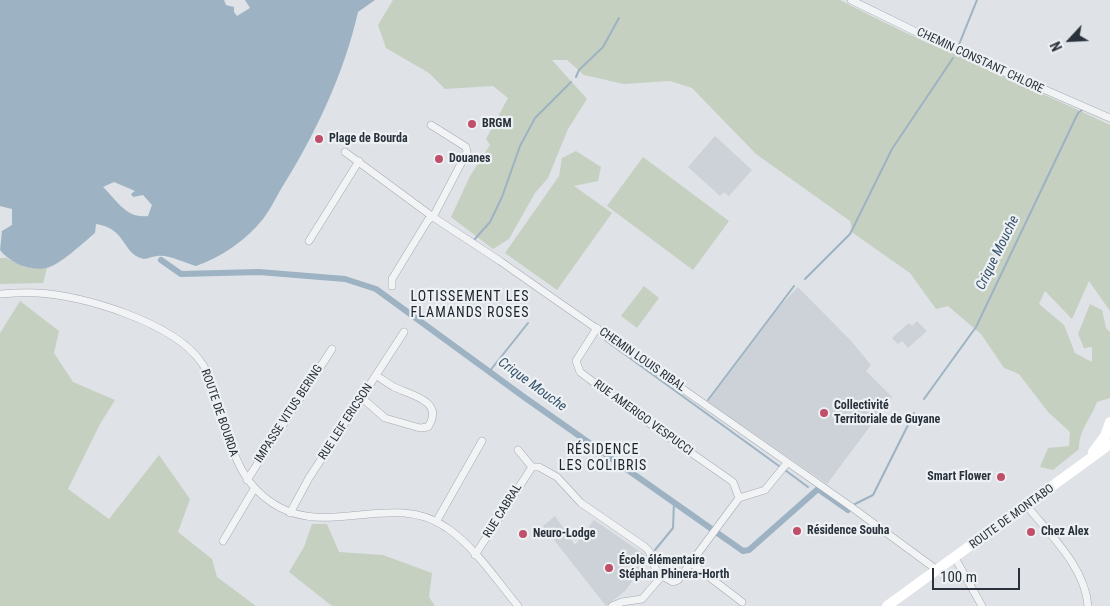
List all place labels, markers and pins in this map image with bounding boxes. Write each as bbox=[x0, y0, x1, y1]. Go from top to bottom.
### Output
place label: BRGM bbox=[482, 117, 511, 131]
marker: BRGM bbox=[466, 118, 478, 130]
place label: Plage de Bourda bbox=[329, 132, 408, 146]
marker: Plage de Bourda bbox=[313, 133, 325, 145]
place label: Douanes bbox=[449, 152, 490, 166]
marker: Douanes bbox=[433, 153, 445, 165]
place label: Collectivité Territoriale de Guyane bbox=[834, 399, 940, 427]
marker: Collectivité Territoriale de Guyane bbox=[818, 407, 830, 419]
place label: Smart Flower bbox=[927, 470, 991, 484]
marker: Smart Flower bbox=[995, 471, 1007, 483]
place label: Résidence Souha bbox=[807, 524, 889, 538]
marker: Résidence Souha bbox=[791, 525, 803, 537]
place label: Chez Alex bbox=[1041, 525, 1089, 539]
marker: Chez Alex bbox=[1025, 526, 1037, 538]
place label: Neuro-Lodge bbox=[533, 527, 595, 541]
marker: Neuro-Lodge bbox=[517, 528, 529, 540]
place label: École élémentaire Stéphan Phinera-Horth bbox=[619, 554, 729, 582]
marker: École élémentaire Stéphan Phinera-Horth bbox=[603, 562, 615, 574]

